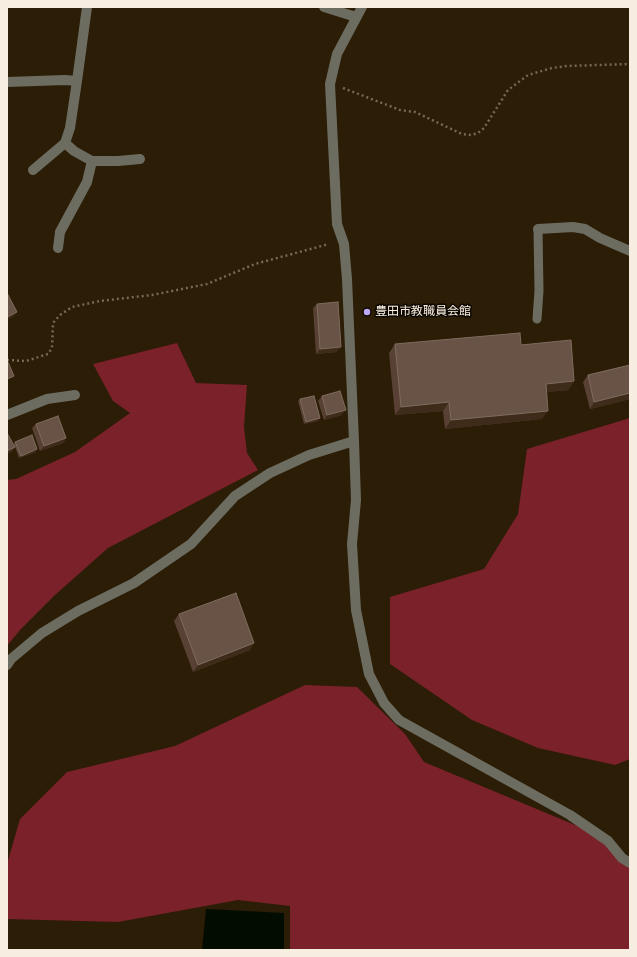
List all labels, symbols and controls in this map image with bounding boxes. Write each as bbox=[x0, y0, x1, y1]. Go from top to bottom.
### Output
place label: 豊田市教職員会館 bbox=[375, 305, 471, 319]
marker: 豊田市教職員会館 bbox=[362, 307, 372, 317]

